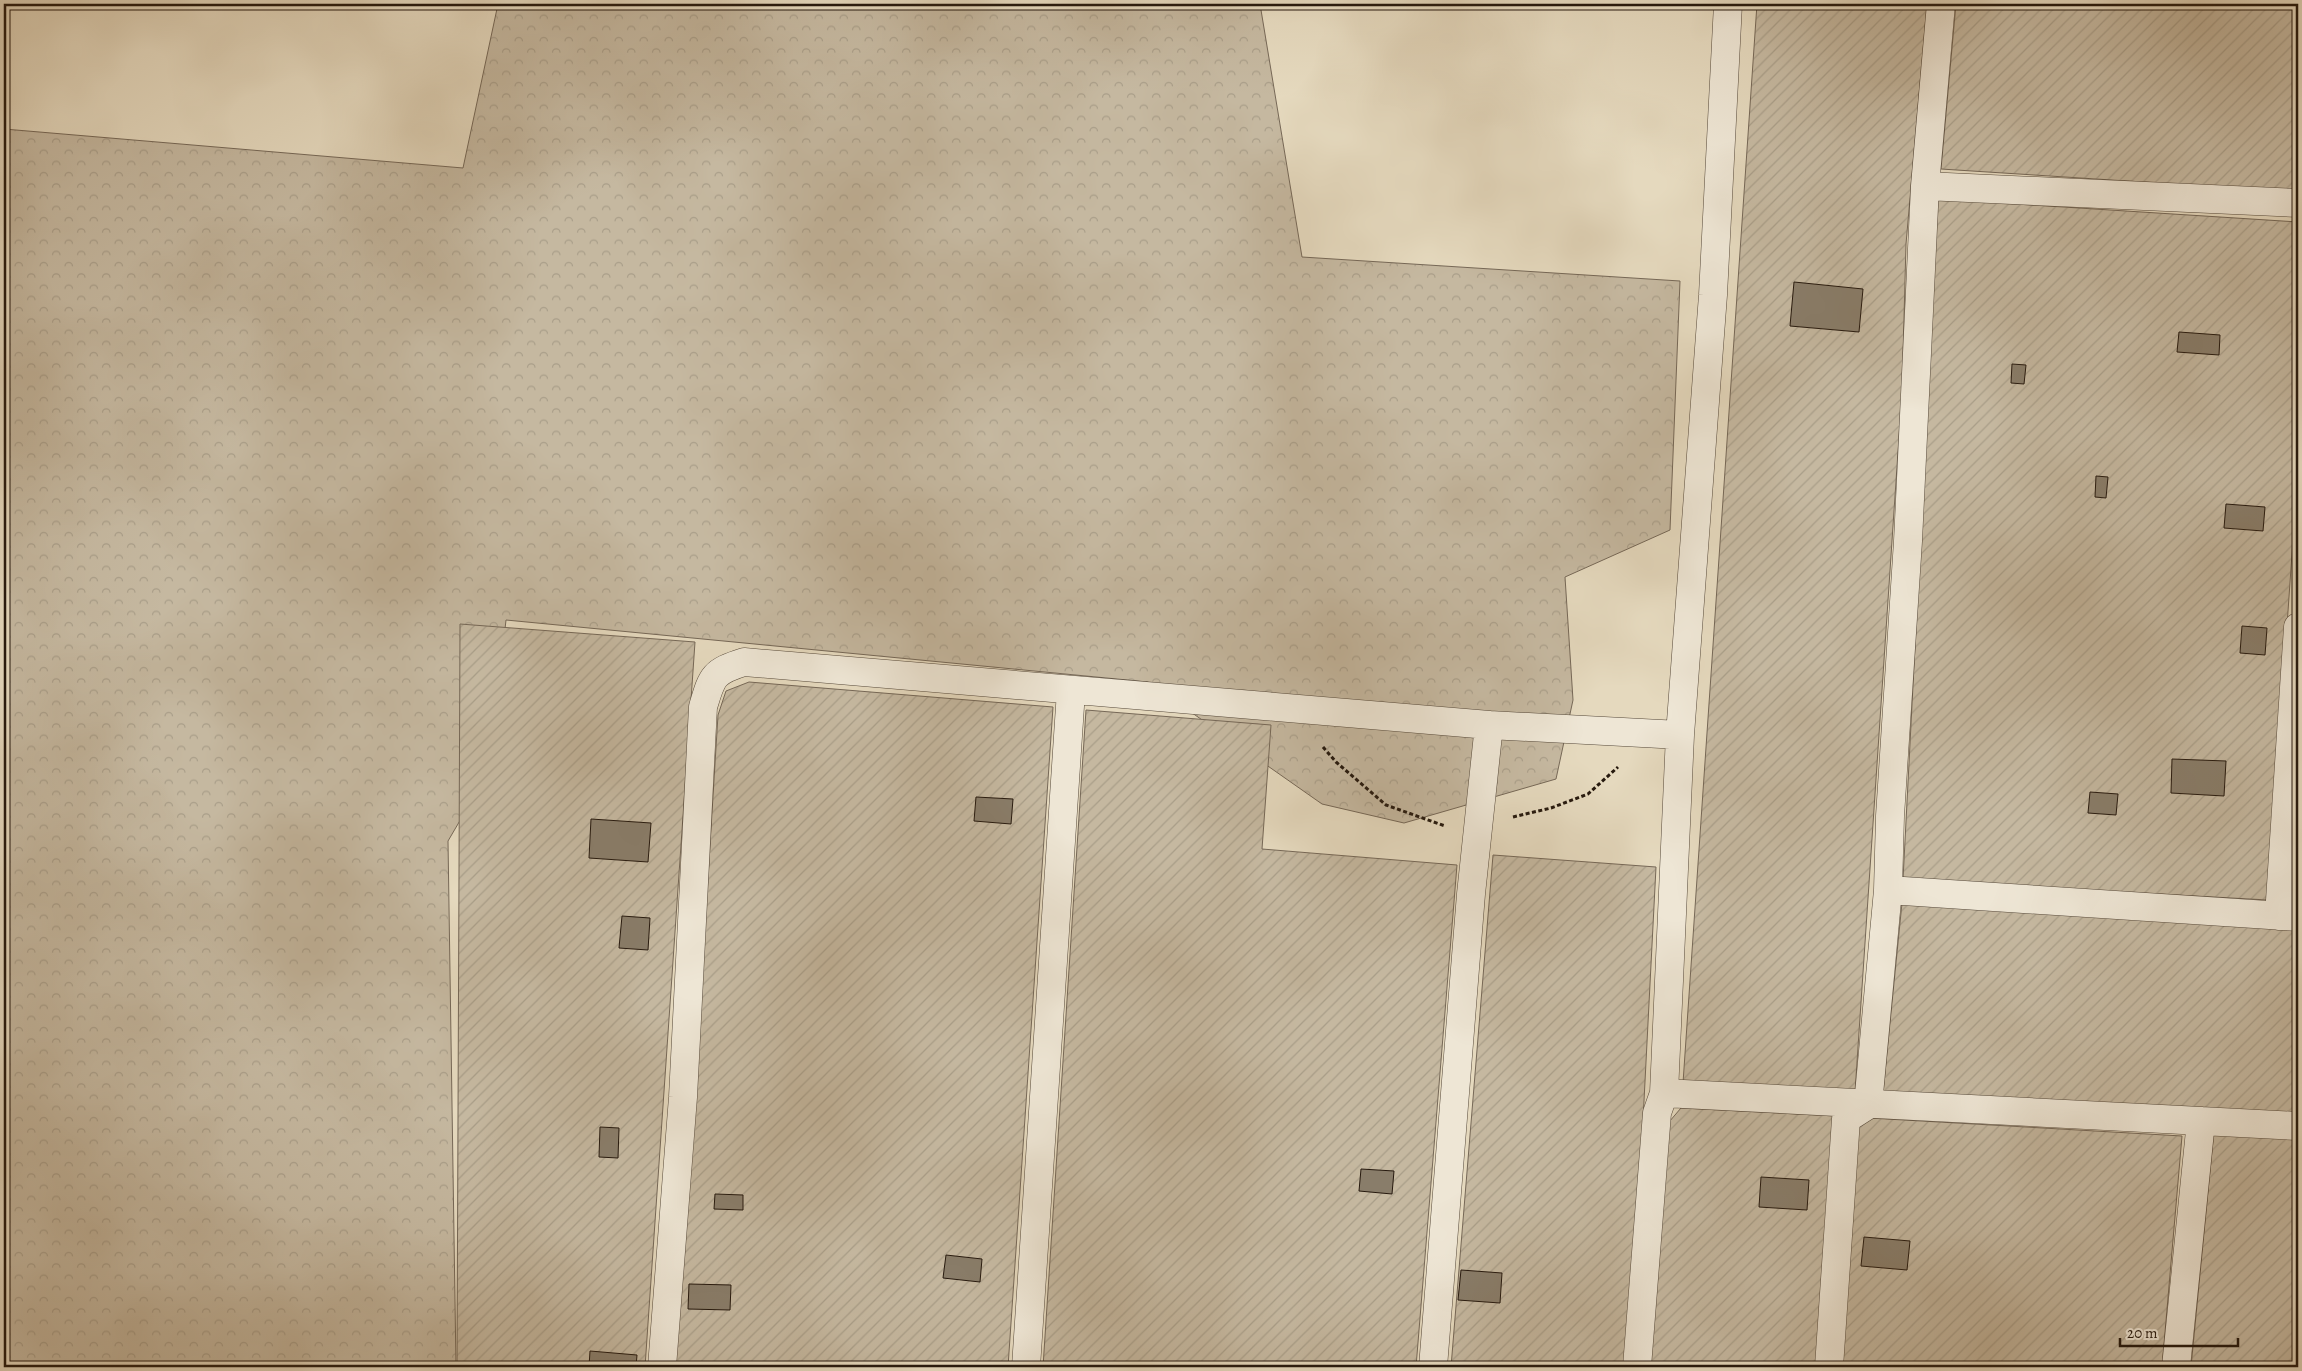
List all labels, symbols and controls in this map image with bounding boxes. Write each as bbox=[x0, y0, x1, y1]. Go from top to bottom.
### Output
scale bar bbox=[2120, 1316, 2237, 1348]
text: 20 m bbox=[2127, 1323, 2158, 1343]

